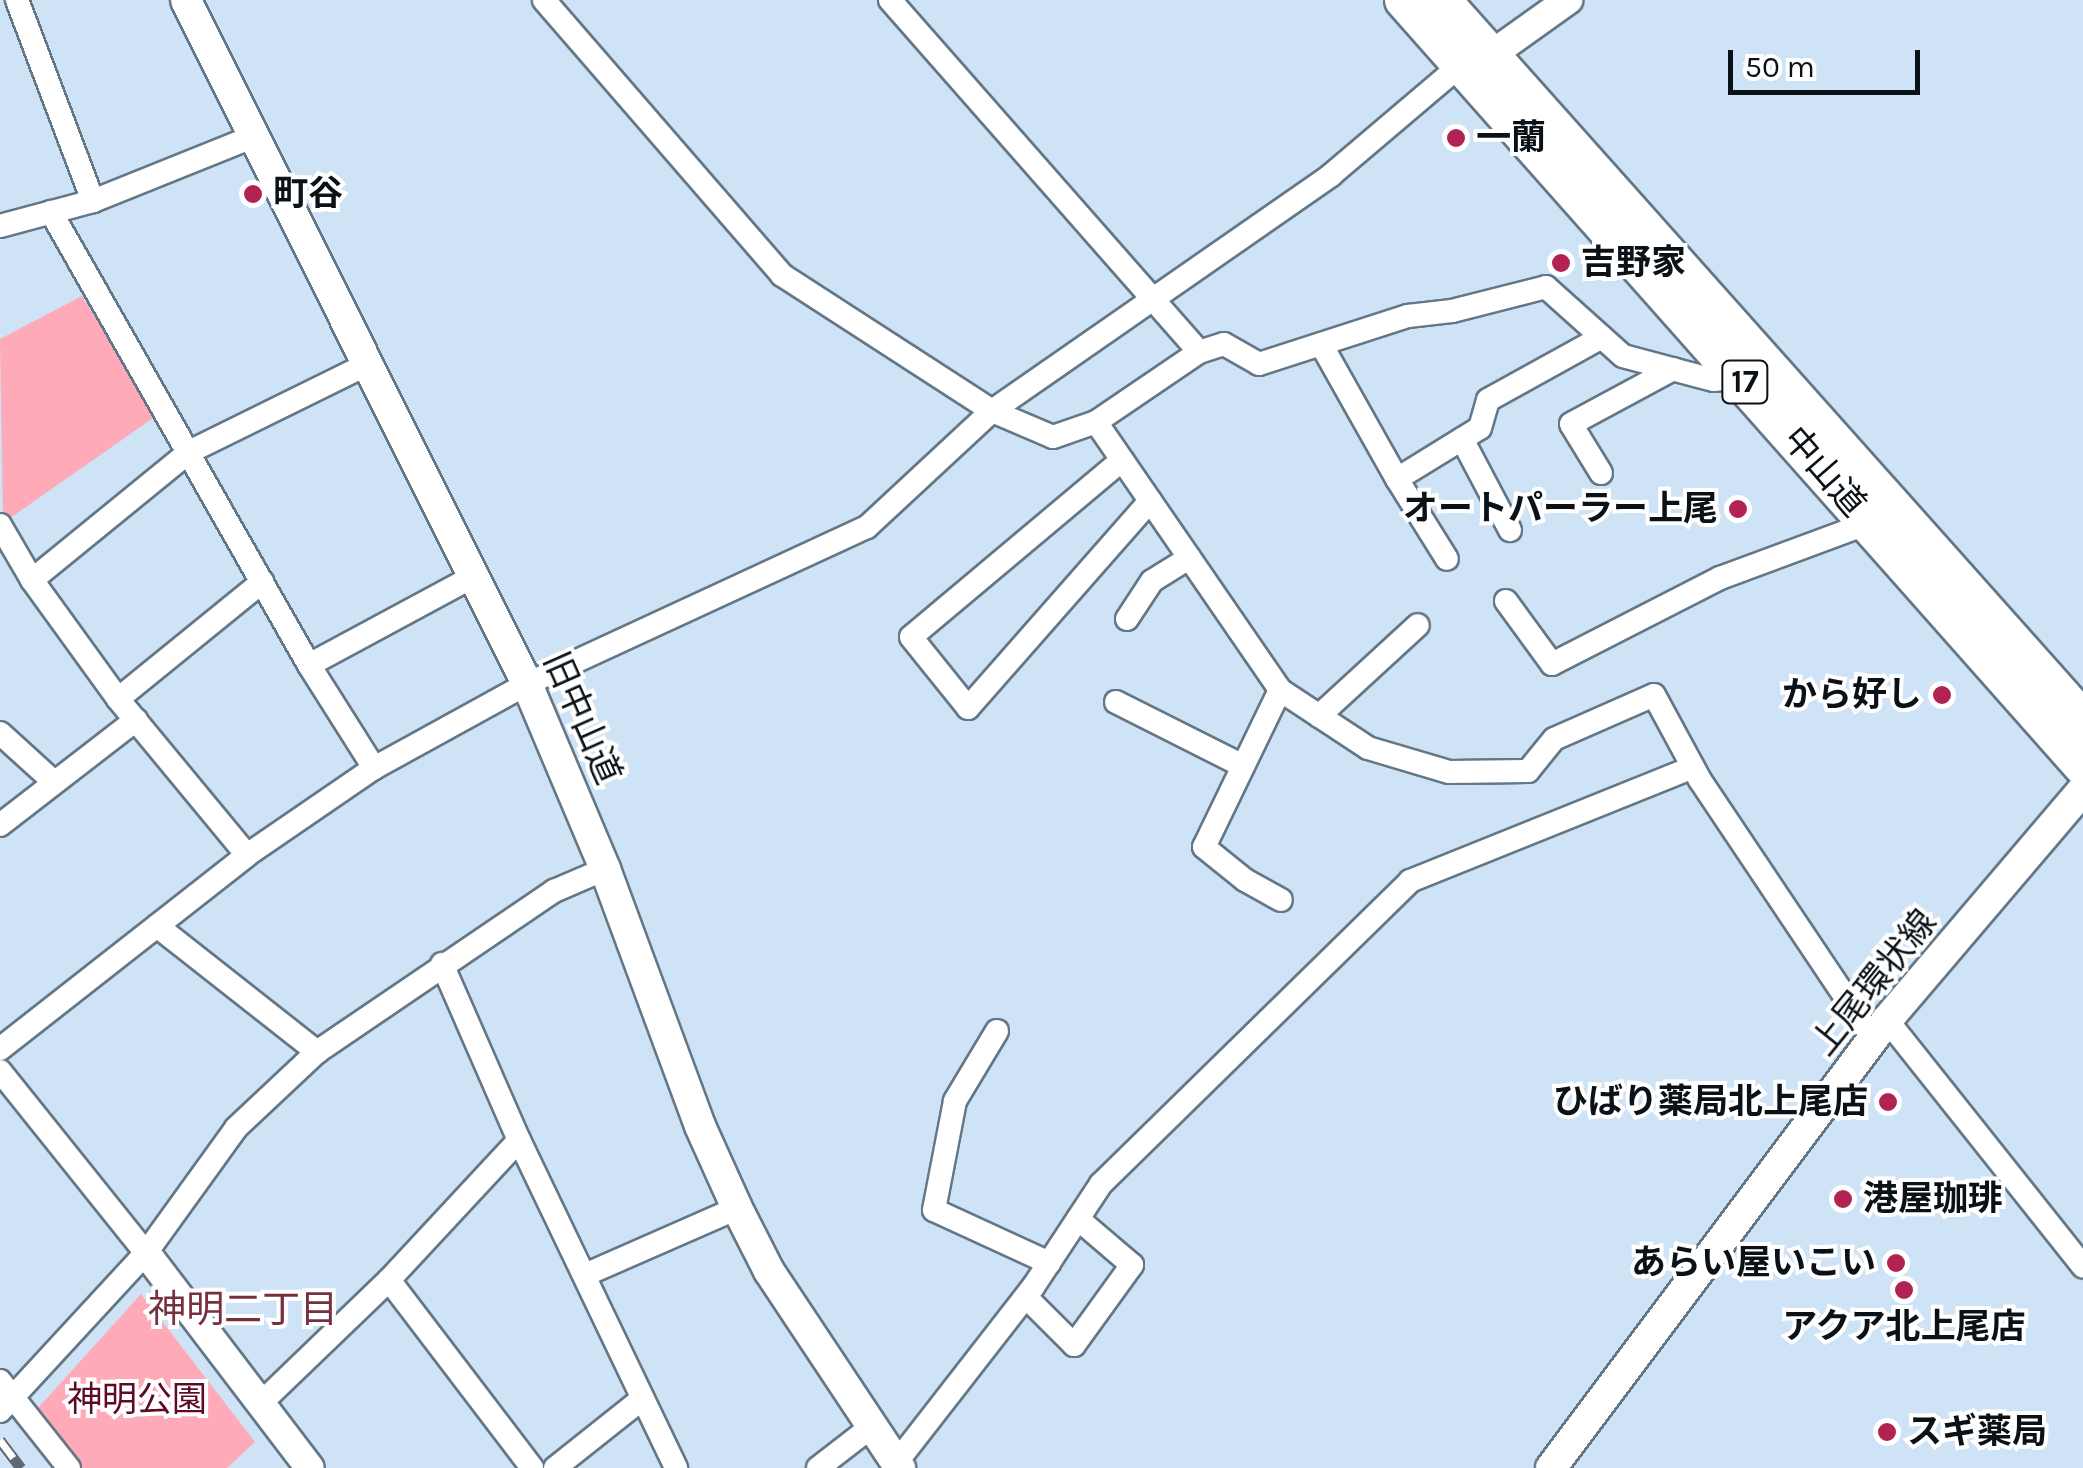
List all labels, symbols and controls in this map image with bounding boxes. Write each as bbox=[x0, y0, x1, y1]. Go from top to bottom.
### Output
scale bar bbox=[1733, 30, 1926, 92]
text: 50 m bbox=[1745, 49, 1815, 85]
place label: 一蘭 bbox=[1476, 117, 1546, 159]
marker: 一蘭 bbox=[1445, 127, 1467, 149]
place label: 町谷 bbox=[273, 173, 343, 215]
marker: 町谷 bbox=[242, 183, 264, 205]
place label: 吉野家 bbox=[1581, 242, 1686, 284]
marker: 吉野家 bbox=[1550, 252, 1572, 274]
road number: 17 bbox=[1720, 355, 1770, 409]
street label: 中山道 bbox=[1774, 419, 1874, 525]
place label: オートパーラー上尾 bbox=[1403, 488, 1718, 530]
marker: オートパーラー上尾 bbox=[1727, 498, 1749, 520]
street label: 旧中山道 bbox=[534, 646, 630, 790]
place label: から好し bbox=[1782, 674, 1922, 716]
marker: から好し bbox=[1931, 684, 1953, 706]
street label: 上尾環状線 bbox=[1803, 902, 1945, 1064]
place label: ひばり薬局北上尾店 bbox=[1553, 1081, 1868, 1123]
marker: ひばり薬局北上尾店 bbox=[1877, 1091, 1899, 1113]
place label: 港屋珈琲 bbox=[1863, 1178, 2003, 1220]
marker: 港屋珈琲 bbox=[1832, 1188, 1854, 1210]
place label: あらい屋いこい bbox=[1631, 1242, 1876, 1284]
marker: あらい屋いこい bbox=[1885, 1252, 1907, 1274]
marker: アクア北上尾店 bbox=[1893, 1279, 1915, 1301]
district label: 神明二丁目 bbox=[148, 1287, 338, 1333]
place label: アクア北上尾店 bbox=[1782, 1306, 2026, 1348]
park label: 神明公園 bbox=[67, 1379, 207, 1421]
place label: スギ薬局 bbox=[1907, 1411, 2047, 1453]
marker: スギ薬局 bbox=[1876, 1421, 1898, 1443]

